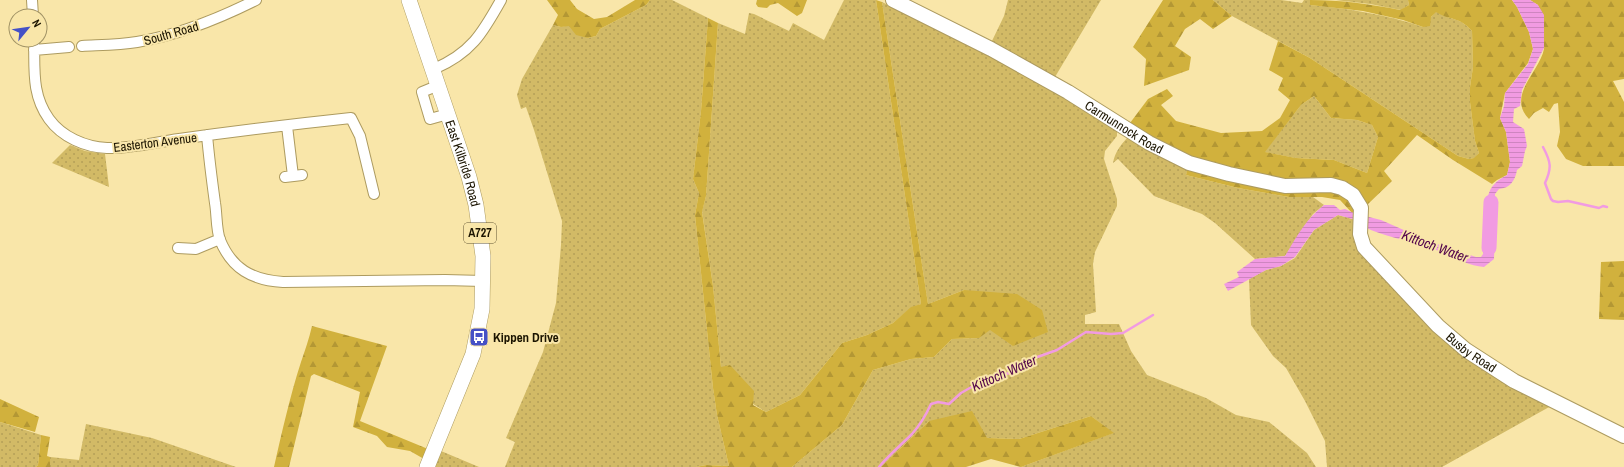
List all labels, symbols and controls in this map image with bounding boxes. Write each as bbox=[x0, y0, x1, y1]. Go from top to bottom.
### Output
north arrow bbox=[8, 8, 48, 48]
text: N bbox=[29, 17, 44, 29]
street label: South Road bbox=[142, 18, 201, 49]
street label: Carmunnock Road bbox=[1082, 97, 1166, 158]
street label: East Kilbride Road bbox=[441, 118, 484, 208]
street label: Easterton Avenue bbox=[112, 129, 198, 156]
road number: A727 bbox=[464, 223, 496, 243]
water label: Kittoch Water bbox=[1399, 226, 1472, 267]
bus stop icon: Kippen Drive bbox=[468, 326, 490, 348]
place label: Kippen Drive bbox=[493, 329, 559, 346]
street label: Busby Road bbox=[1442, 329, 1500, 376]
water label: Kittoch Water bbox=[969, 350, 1040, 395]

